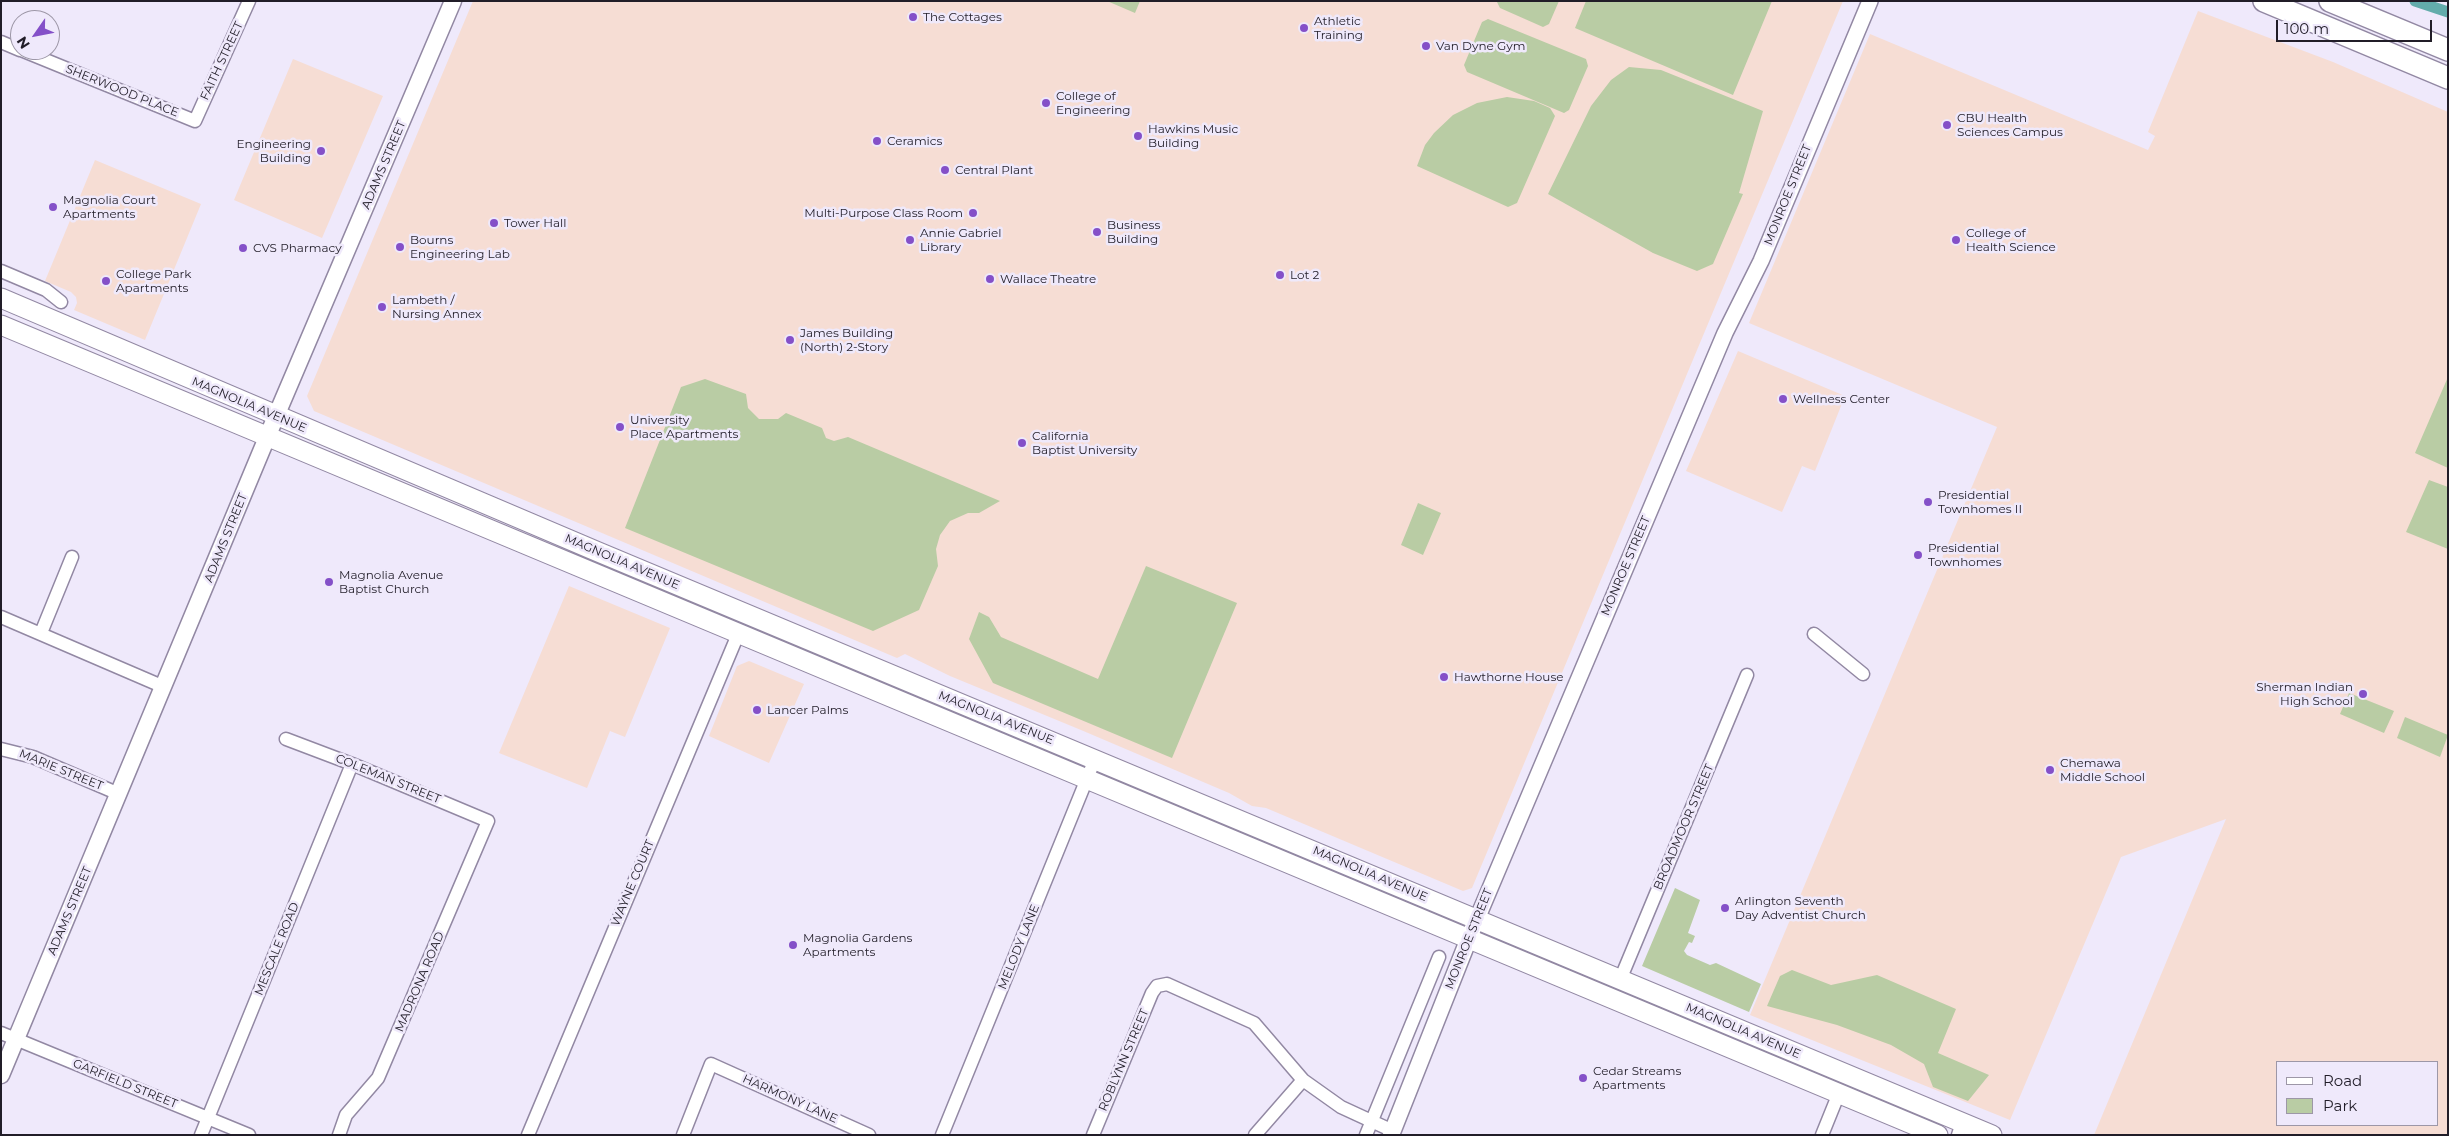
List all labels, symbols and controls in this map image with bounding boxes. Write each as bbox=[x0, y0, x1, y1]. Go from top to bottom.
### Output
north arrow bbox=[10, 10, 60, 60]
place label: The Cottages bbox=[923, 10, 1002, 24]
scale bar bbox=[2279, 10, 2435, 42]
marker: The Cottages bbox=[907, 11, 919, 23]
place label: Athletic Training bbox=[1314, 14, 1363, 42]
street label: FAITH STREET bbox=[198, 19, 246, 103]
text: 100 m bbox=[2284, 19, 2329, 38]
marker: Athletic Training bbox=[1298, 22, 1310, 34]
text: N bbox=[13, 33, 34, 52]
place label: Van Dyne Gym bbox=[1436, 39, 1525, 53]
marker: Van Dyne Gym bbox=[1420, 40, 1432, 52]
street label: SHERWOOD PLACE bbox=[63, 62, 181, 120]
place label: College of Engineering bbox=[1056, 89, 1130, 117]
marker: College of Engineering bbox=[1040, 97, 1052, 109]
place label: CBU Health Sciences Campus bbox=[1957, 111, 2063, 139]
street label: ADAMS STREET bbox=[359, 119, 409, 211]
marker: CBU Health Sciences Campus bbox=[1941, 119, 1953, 131]
place label: Hawkins Music Building bbox=[1148, 122, 1238, 150]
marker: Hawkins Music Building bbox=[1132, 130, 1144, 142]
place label: Ceramics bbox=[887, 134, 942, 148]
marker: Ceramics bbox=[871, 135, 883, 147]
place label: Engineering Building bbox=[237, 137, 311, 165]
street label: MONROE STREET bbox=[1761, 143, 1815, 247]
marker: Engineering Building bbox=[315, 145, 327, 157]
place label: Central Plant bbox=[955, 163, 1033, 177]
marker: Central Plant bbox=[939, 164, 951, 176]
place label: Magnolia Court Apartments bbox=[63, 193, 156, 221]
marker: Magnolia Court Apartments bbox=[47, 201, 59, 213]
place label: Multi-Purpose Class Room bbox=[804, 206, 963, 220]
marker: Multi-Purpose Class Room bbox=[967, 207, 979, 219]
place label: Tower Hall bbox=[504, 216, 566, 230]
marker: Tower Hall bbox=[488, 217, 500, 229]
place label: Business Building bbox=[1107, 218, 1160, 246]
place label: Annie Gabriel Library bbox=[920, 226, 1001, 254]
marker: Business Building bbox=[1091, 226, 1103, 238]
place label: College of Health Science bbox=[1966, 226, 2056, 254]
place label: Bourns Engineering Lab bbox=[410, 233, 510, 261]
marker: Annie Gabriel Library bbox=[904, 234, 916, 246]
marker: College of Health Science bbox=[1950, 234, 1962, 246]
place label: CVS Pharmacy bbox=[253, 241, 342, 255]
marker: Bourns Engineering Lab bbox=[394, 241, 406, 253]
marker: CVS Pharmacy bbox=[237, 242, 249, 254]
place label: College Park Apartments bbox=[116, 267, 191, 295]
place label: Lot 2 bbox=[1290, 268, 1319, 282]
marker: Lot 2 bbox=[1274, 269, 1286, 281]
place label: Wallace Theatre bbox=[1000, 272, 1096, 286]
marker: Wallace Theatre bbox=[984, 273, 996, 285]
marker: College Park Apartments bbox=[100, 275, 112, 287]
place label: Lambeth / Nursing Annex bbox=[392, 293, 481, 321]
marker: Lambeth / Nursing Annex bbox=[376, 301, 388, 313]
place label: James Building (North) 2-Story bbox=[800, 326, 893, 354]
marker: James Building (North) 2-Story bbox=[784, 334, 796, 346]
street label: MAGNOLIA AVENUE bbox=[189, 374, 309, 436]
place label: Wellness Center bbox=[1793, 392, 1890, 406]
marker: Wellness Center bbox=[1777, 393, 1789, 405]
place label: University Place Apartments bbox=[630, 413, 738, 441]
marker: University Place Apartments bbox=[614, 421, 626, 433]
place label: California Baptist University bbox=[1032, 429, 1137, 457]
marker: California Baptist University bbox=[1016, 437, 1028, 449]
place label: Presidential Townhomes II bbox=[1938, 488, 2022, 516]
street label: ADAMS STREET bbox=[202, 491, 250, 585]
marker: Presidential Townhomes II bbox=[1922, 496, 1934, 508]
street label: MONROE STREET bbox=[1598, 514, 1654, 618]
street label: MAGNOLIA AVENUE bbox=[562, 531, 682, 593]
place label: Presidential Townhomes bbox=[1928, 541, 2002, 569]
marker: Presidential Townhomes bbox=[1912, 549, 1924, 561]
place label: Magnolia Avenue Baptist Church bbox=[339, 568, 443, 596]
marker: Magnolia Avenue Baptist Church bbox=[323, 576, 335, 588]
place label: Hawthorne House bbox=[1454, 670, 1564, 684]
marker: Hawthorne House bbox=[1438, 671, 1450, 683]
place label: Sherman Indian High School bbox=[2256, 680, 2353, 708]
street label: MAGNOLIA AVENUE bbox=[936, 688, 1056, 748]
marker: Sherman Indian High School bbox=[2357, 688, 2369, 700]
place label: Lancer Palms bbox=[767, 703, 848, 717]
marker: Lancer Palms bbox=[751, 704, 763, 716]
street label: MARIE STREET bbox=[17, 747, 105, 793]
street label: COLEMAN STREET bbox=[333, 751, 443, 807]
place label: Chemawa Middle School bbox=[2060, 756, 2145, 784]
street label: BROADMOOR STREET bbox=[1651, 762, 1717, 892]
marker: Chemawa Middle School bbox=[2044, 764, 2056, 776]
street label: WAYNE COURT bbox=[608, 838, 658, 928]
street label: MAGNOLIA AVENUE bbox=[1310, 843, 1430, 905]
street label: ADAMS STREET bbox=[45, 865, 95, 957]
street label: MONROE STREET bbox=[1442, 887, 1496, 991]
place label: Arlington Seventh Day Adventist Church bbox=[1735, 894, 1866, 922]
street label: MESCALE ROAD bbox=[252, 900, 302, 998]
street label: MELODY LANE bbox=[995, 902, 1043, 992]
marker: Arlington Seventh Day Adventist Church bbox=[1719, 902, 1731, 914]
street label: MADRONA ROAD bbox=[392, 930, 448, 1034]
place label: Magnolia Gardens Apartments bbox=[803, 931, 912, 959]
marker: Magnolia Gardens Apartments bbox=[787, 939, 799, 951]
street label: MAGNOLIA AVENUE bbox=[1683, 1000, 1803, 1062]
street label: ROBLYNN STREET bbox=[1096, 1007, 1152, 1113]
street label: GARFIELD STREET bbox=[71, 1056, 179, 1112]
legend bbox=[2276, 1061, 2439, 1126]
place label: Cedar Streams Apartments bbox=[1593, 1064, 1681, 1092]
text: Road bbox=[2323, 1071, 2362, 1090]
street label: HARMONY LANE bbox=[740, 1072, 840, 1126]
marker: Cedar Streams Apartments bbox=[1577, 1072, 1589, 1084]
text: Park bbox=[2323, 1096, 2357, 1115]

